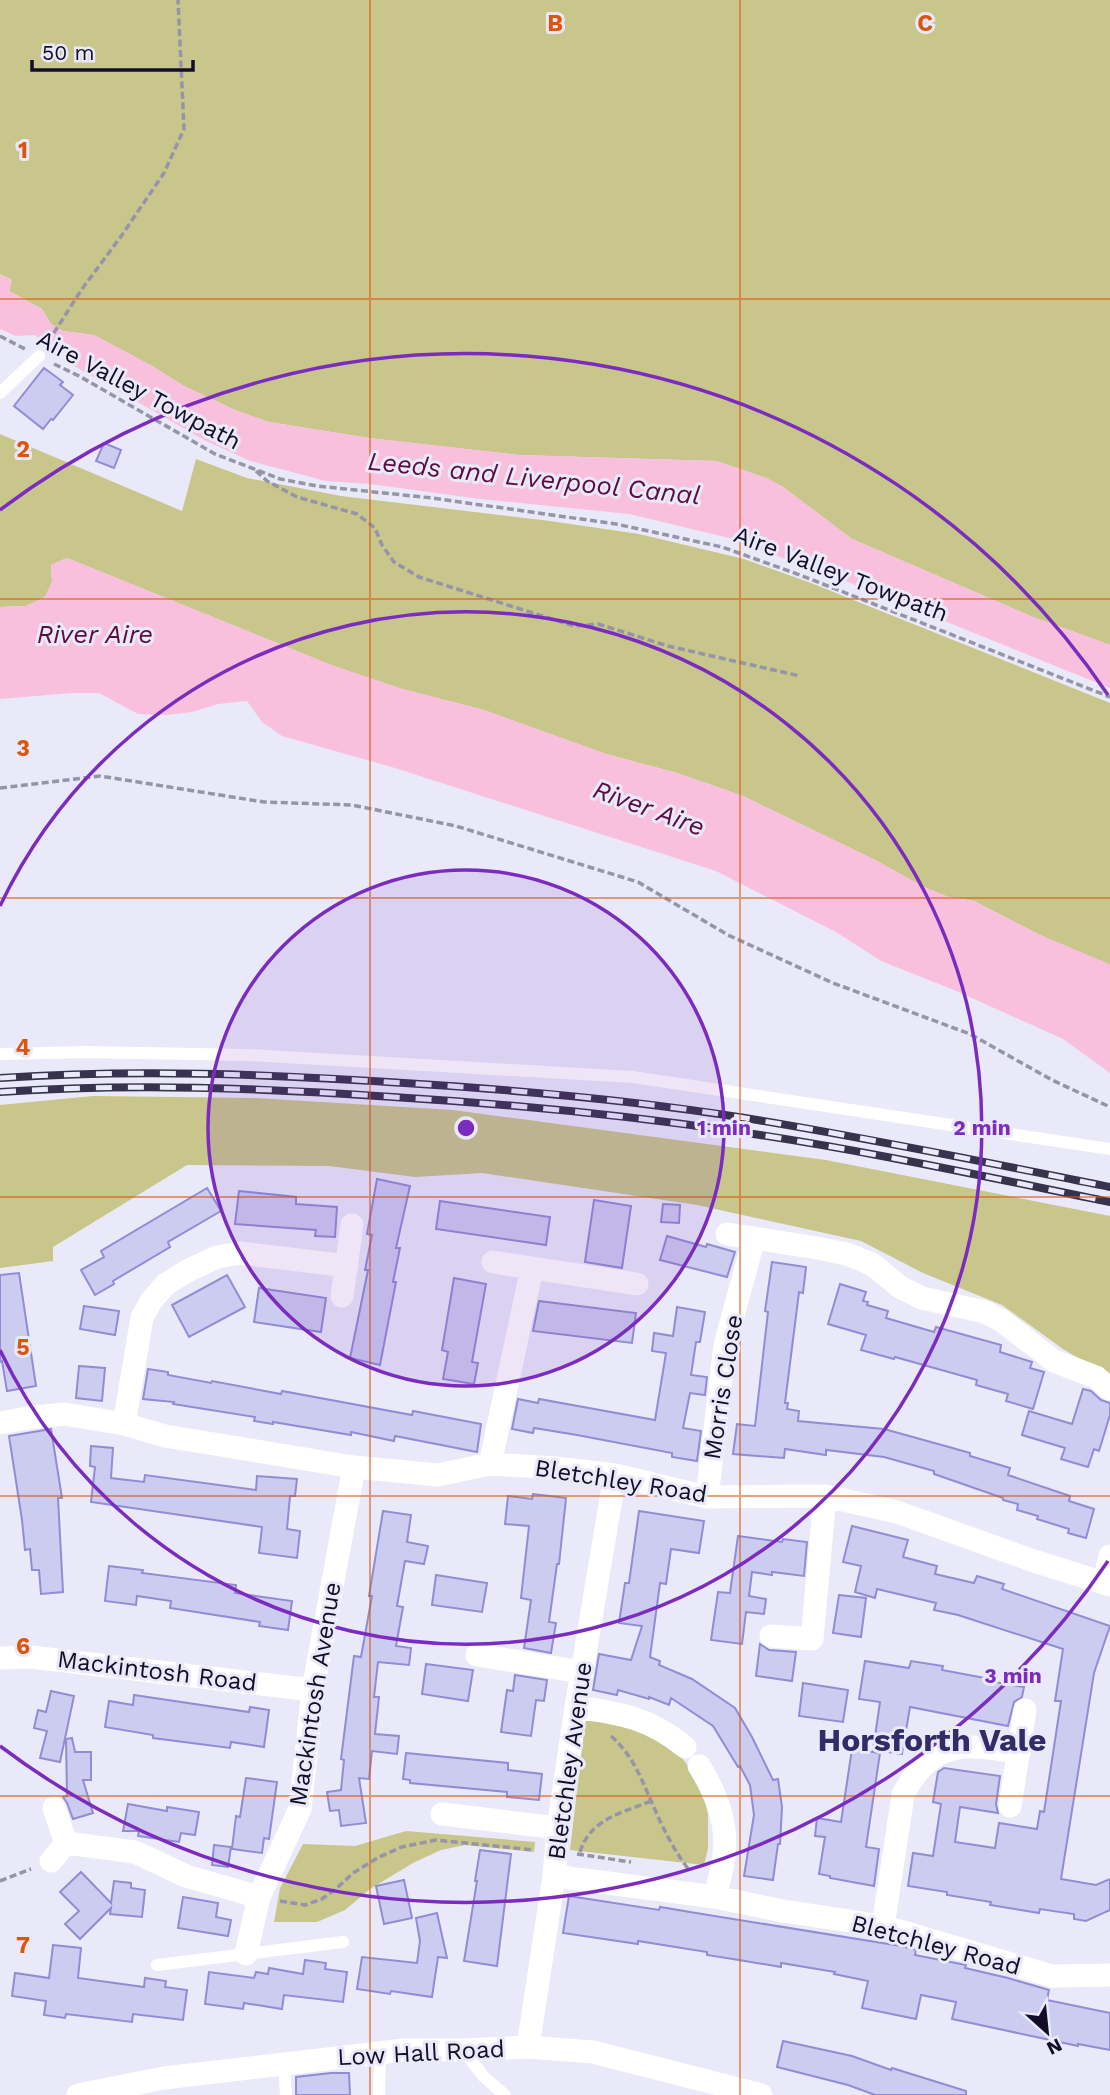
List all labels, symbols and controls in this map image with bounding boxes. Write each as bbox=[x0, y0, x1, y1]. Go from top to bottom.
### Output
text: B bbox=[547, 10, 563, 37]
text: C bbox=[917, 10, 933, 37]
scale bar bbox=[32, 28, 192, 72]
text: 50 m bbox=[42, 40, 94, 65]
text: 1 bbox=[18, 137, 28, 164]
street label: Aire Valley Towpath bbox=[32, 324, 246, 456]
text: 2 bbox=[16, 436, 30, 463]
water label: Leeds and Liverpool Canal bbox=[366, 446, 702, 510]
street label: Aire Valley Towpath bbox=[730, 520, 952, 628]
water label: River Aire bbox=[37, 619, 153, 649]
text: 3 bbox=[16, 735, 30, 762]
water label: River Aire bbox=[589, 774, 709, 842]
text: 4 bbox=[16, 1034, 31, 1061]
text: 1 min bbox=[697, 1115, 751, 1140]
text: 2 min bbox=[953, 1115, 1011, 1140]
centre of rings bbox=[454, 1116, 478, 1140]
street label: Morris Close bbox=[698, 1313, 748, 1461]
text: 5 bbox=[16, 1334, 30, 1361]
street label: Bletchley Road bbox=[533, 1454, 709, 1508]
street label: Mackintosh Avenue bbox=[283, 1580, 347, 1808]
text: 6 bbox=[16, 1633, 30, 1660]
street label: Mackintosh Road bbox=[56, 1645, 258, 1697]
street label: Bletchley Avenue bbox=[542, 1660, 598, 1862]
text: 3 min bbox=[984, 1663, 1042, 1688]
district label: Horsforth Vale bbox=[818, 1721, 1046, 1759]
street label: Bletchley Road bbox=[848, 1909, 1024, 1981]
text: 7 bbox=[16, 1932, 30, 1959]
north arrow bbox=[1012, 1997, 1082, 2067]
text: N bbox=[1043, 2033, 1066, 2060]
street label: Low Hall Road bbox=[337, 2035, 505, 2071]

